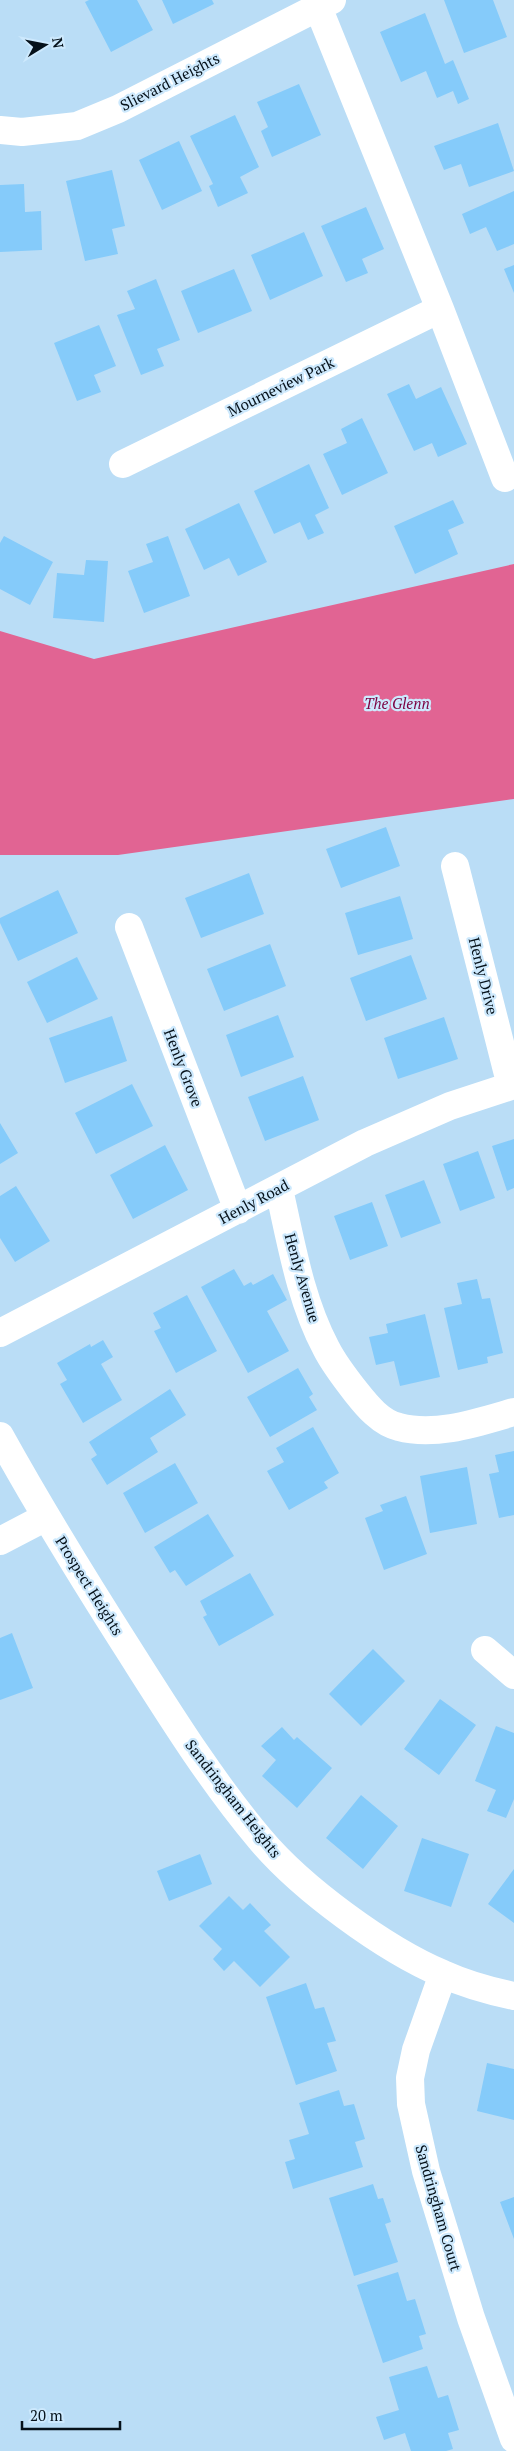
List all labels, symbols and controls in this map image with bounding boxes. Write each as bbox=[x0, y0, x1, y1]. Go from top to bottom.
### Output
north arrow bbox=[20, 20, 70, 70]
text: N bbox=[48, 36, 69, 50]
street label: Slievard Heights bbox=[116, 47, 223, 115]
street label: Mourneview Park bbox=[224, 352, 337, 421]
park label: The Glenn bbox=[364, 693, 430, 713]
street label: Henly Drive bbox=[465, 935, 503, 1016]
street label: Henly Grove bbox=[160, 1026, 208, 1110]
street label: Henly Road bbox=[215, 1174, 292, 1228]
street label: Henly Avenue bbox=[281, 1231, 325, 1325]
street label: Prospect Heights bbox=[51, 1532, 128, 1639]
street label: Sandringham Heights bbox=[181, 1735, 286, 1862]
street label: Sandringham Court bbox=[411, 2142, 467, 2274]
scale bar bbox=[22, 2398, 120, 2430]
text: 20 m bbox=[30, 2405, 63, 2425]

